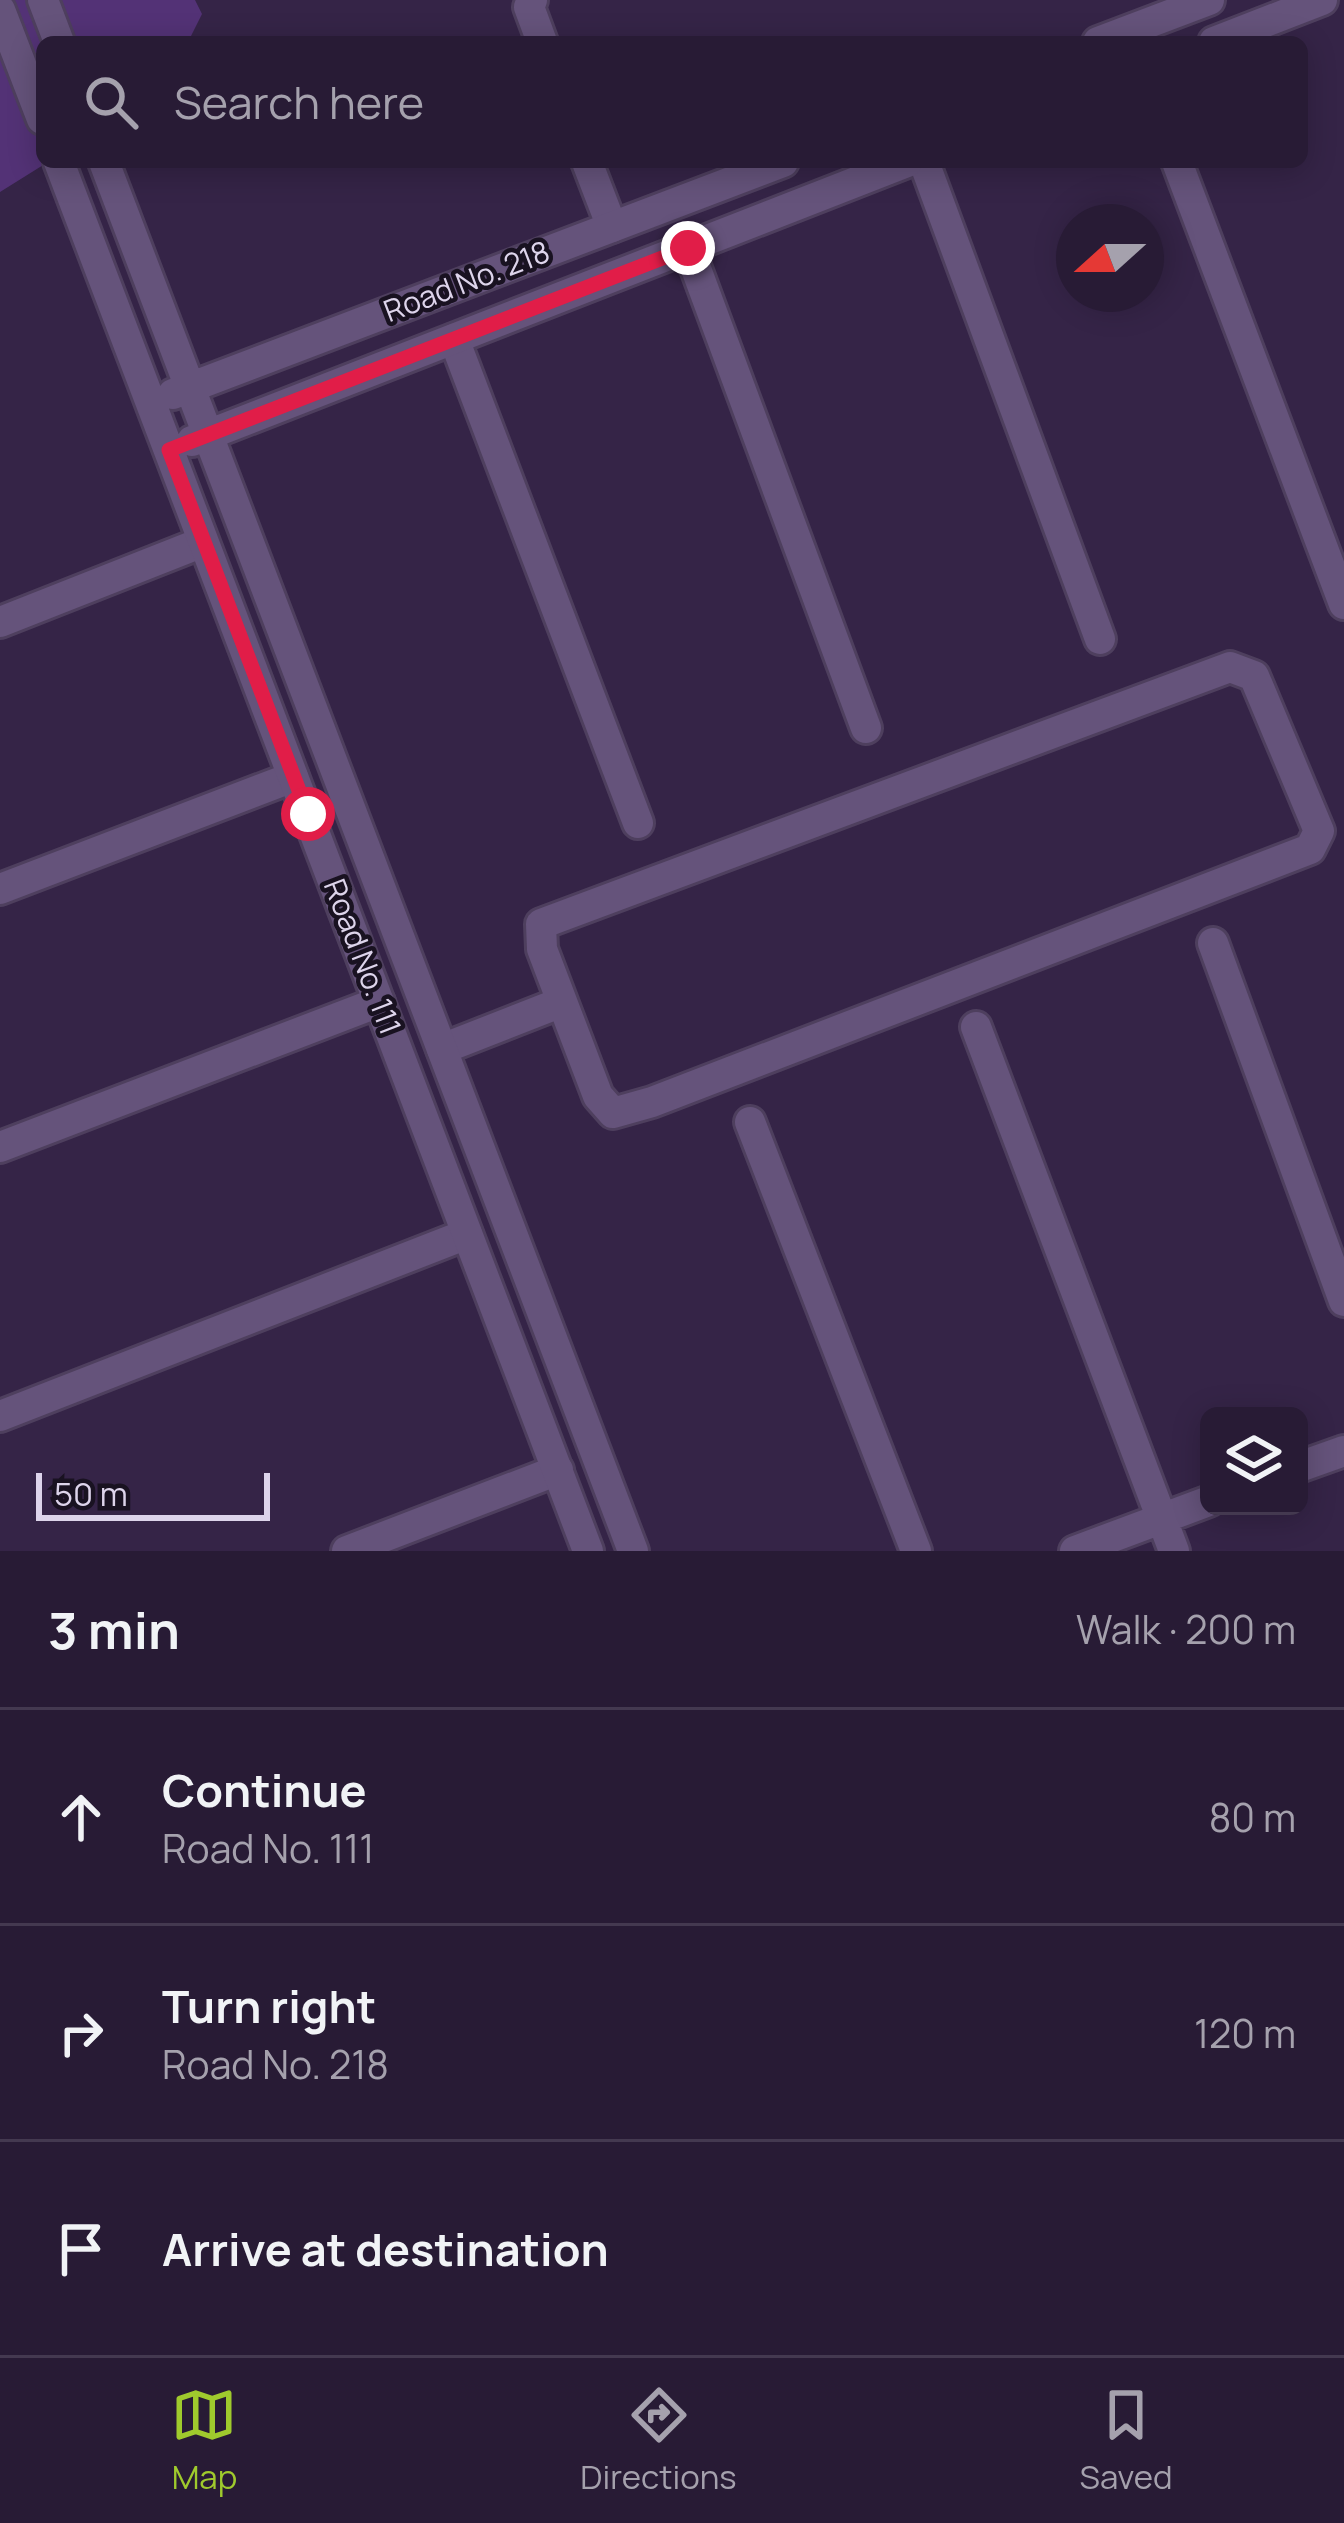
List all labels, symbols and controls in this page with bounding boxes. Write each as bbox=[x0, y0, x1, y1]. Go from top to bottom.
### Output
search box bbox=[36, 36, 1308, 168]
icon: search bbox=[78, 69, 144, 135]
text: Search here bbox=[174, 71, 424, 133]
north arrow bbox=[1056, 204, 1164, 312]
route end bbox=[661, 221, 715, 275]
street label: Road No. 218 bbox=[378, 230, 555, 331]
route start bbox=[281, 787, 335, 841]
street label: Road No. 111 bbox=[315, 873, 412, 1040]
map controls bbox=[1200, 1407, 1308, 1515]
button: layers bbox=[1200, 1407, 1308, 1515]
scale bar bbox=[36, 1467, 270, 1520]
text: 50 m bbox=[54, 1471, 128, 1516]
text: 3 min bbox=[48, 1595, 180, 1664]
text: Walk · 200 m bbox=[1076, 1602, 1296, 1656]
text: Continue bbox=[162, 1759, 367, 1821]
icon: ahead bbox=[48, 1784, 114, 1850]
text: 80 m bbox=[1209, 1790, 1296, 1844]
text: Road No. 111 bbox=[162, 1821, 375, 1875]
text: Turn right bbox=[162, 1975, 376, 2037]
icon: right bbox=[48, 2000, 114, 2066]
text: 120 m bbox=[1194, 2006, 1296, 2060]
text: Road No. 218 bbox=[162, 2037, 389, 2091]
icon: arrive bbox=[48, 2216, 114, 2282]
text: Arrive at destination bbox=[162, 2218, 609, 2280]
tab: Map bbox=[171, 2382, 237, 2499]
tab: Directions bbox=[580, 2382, 737, 2499]
tab: Saved bbox=[1080, 2382, 1173, 2499]

